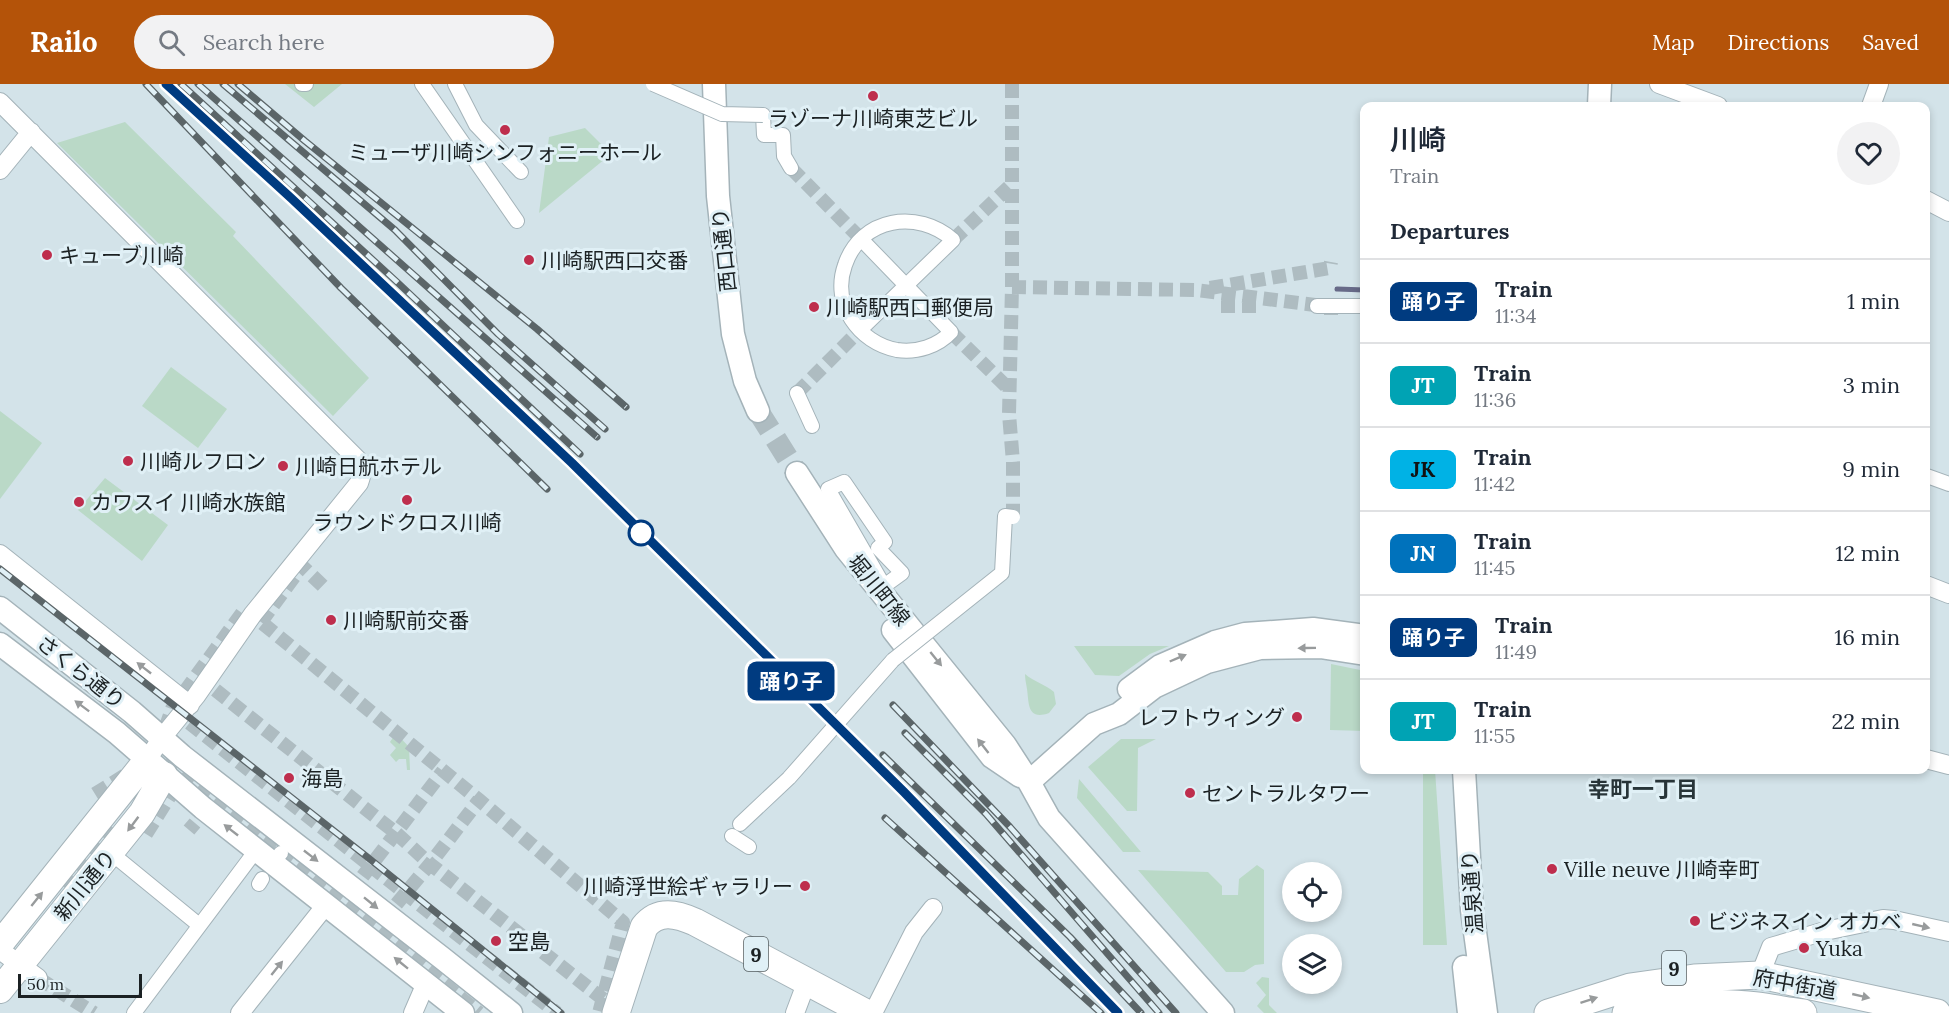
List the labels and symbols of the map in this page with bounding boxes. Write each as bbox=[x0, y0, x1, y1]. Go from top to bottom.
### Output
marker: ラゾーナ川崎東芝ビル bbox=[866, 89, 880, 103]
place label: ラゾーナ川崎東芝ビル bbox=[768, 105, 978, 132]
marker: ミューザ川崎シンフォニーホール bbox=[498, 123, 512, 137]
place label: ミューザ川崎シンフォニーホール bbox=[348, 139, 662, 166]
street label: 西口通り bbox=[706, 207, 742, 293]
place label: キューブ川崎 bbox=[59, 242, 184, 269]
place label: 川崎駅西口交番 bbox=[541, 247, 688, 274]
marker: キューブ川崎 bbox=[40, 248, 54, 262]
marker: 川崎駅西口交番 bbox=[522, 253, 536, 267]
place label: 川崎駅西口郵便局 bbox=[826, 294, 994, 321]
marker: 川崎駅西口郵便局 bbox=[807, 300, 821, 314]
place label: 川崎ルフロン bbox=[140, 448, 266, 475]
place label: 川崎日航ホテル bbox=[295, 453, 442, 480]
marker: 川崎ルフロン bbox=[121, 454, 135, 468]
marker: 川崎日航ホテル bbox=[276, 459, 290, 473]
place label: カワスイ 川崎水族館 bbox=[91, 489, 286, 516]
marker: ラウンドクロス川崎 bbox=[400, 493, 414, 507]
marker: カワスイ 川崎水族館 bbox=[72, 495, 86, 509]
place label: ラウンドクロス川崎 bbox=[313, 509, 502, 536]
unlabelled marker bbox=[628, 520, 654, 546]
street label: 堀川町線 bbox=[842, 549, 916, 631]
place label: 川崎駅前交番 bbox=[343, 607, 469, 634]
marker: 川崎駅前交番 bbox=[324, 613, 338, 627]
street label: さくら通り bbox=[31, 629, 131, 715]
one-way arrow bbox=[1297, 643, 1316, 652]
one-way arrow bbox=[930, 651, 943, 667]
one-way arrow bbox=[1170, 653, 1188, 663]
line badge: 踊り子 bbox=[756, 662, 826, 700]
one-way arrow bbox=[137, 663, 152, 675]
one-way arrow bbox=[75, 701, 90, 713]
place label: レフトウィング bbox=[1138, 704, 1285, 731]
marker: レフトウィング bbox=[1290, 710, 1304, 724]
one-way arrow bbox=[978, 739, 990, 754]
place label: 海島 bbox=[301, 765, 343, 792]
marker: 海島 bbox=[282, 771, 296, 785]
district label: 幸町一丁目 bbox=[1588, 775, 1698, 803]
place label: セントラルタワー bbox=[1202, 780, 1370, 807]
marker: セントラルタワー bbox=[1183, 786, 1197, 800]
one-way arrow bbox=[127, 816, 139, 832]
one-way arrow bbox=[224, 824, 240, 836]
street label: 新川通り bbox=[48, 844, 122, 926]
one-way arrow bbox=[303, 849, 319, 862]
street label: 温泉通り bbox=[1456, 849, 1488, 935]
place label: Ville neuve 川崎幸町 bbox=[1563, 856, 1760, 883]
marker: Ville neuve 川崎幸町 bbox=[1545, 862, 1559, 876]
place label: 川崎浮世絵ギャラリー bbox=[583, 873, 793, 900]
marker: 川崎浮世絵ギャラリー bbox=[798, 879, 812, 893]
one-way arrow bbox=[30, 891, 43, 907]
one-way arrow bbox=[363, 896, 379, 909]
place label: ビジネスイン オカベ bbox=[1707, 908, 1902, 935]
marker: ビジネスイン オカベ bbox=[1688, 914, 1702, 928]
one-way arrow bbox=[1912, 921, 1930, 931]
place label: 空島 bbox=[508, 928, 550, 955]
marker: 空島 bbox=[489, 934, 503, 948]
place label: Yuka bbox=[1815, 935, 1863, 962]
road number: 9 bbox=[744, 937, 768, 971]
marker: Yuka bbox=[1797, 941, 1811, 955]
road number: 9 bbox=[1662, 951, 1686, 985]
one-way arrow bbox=[394, 958, 409, 970]
one-way arrow bbox=[270, 960, 282, 975]
street label: 府中街道 bbox=[1751, 963, 1839, 1005]
scale bar bbox=[18, 971, 142, 998]
one-way arrow bbox=[1852, 992, 1871, 1001]
one-way arrow bbox=[1580, 994, 1598, 1004]

